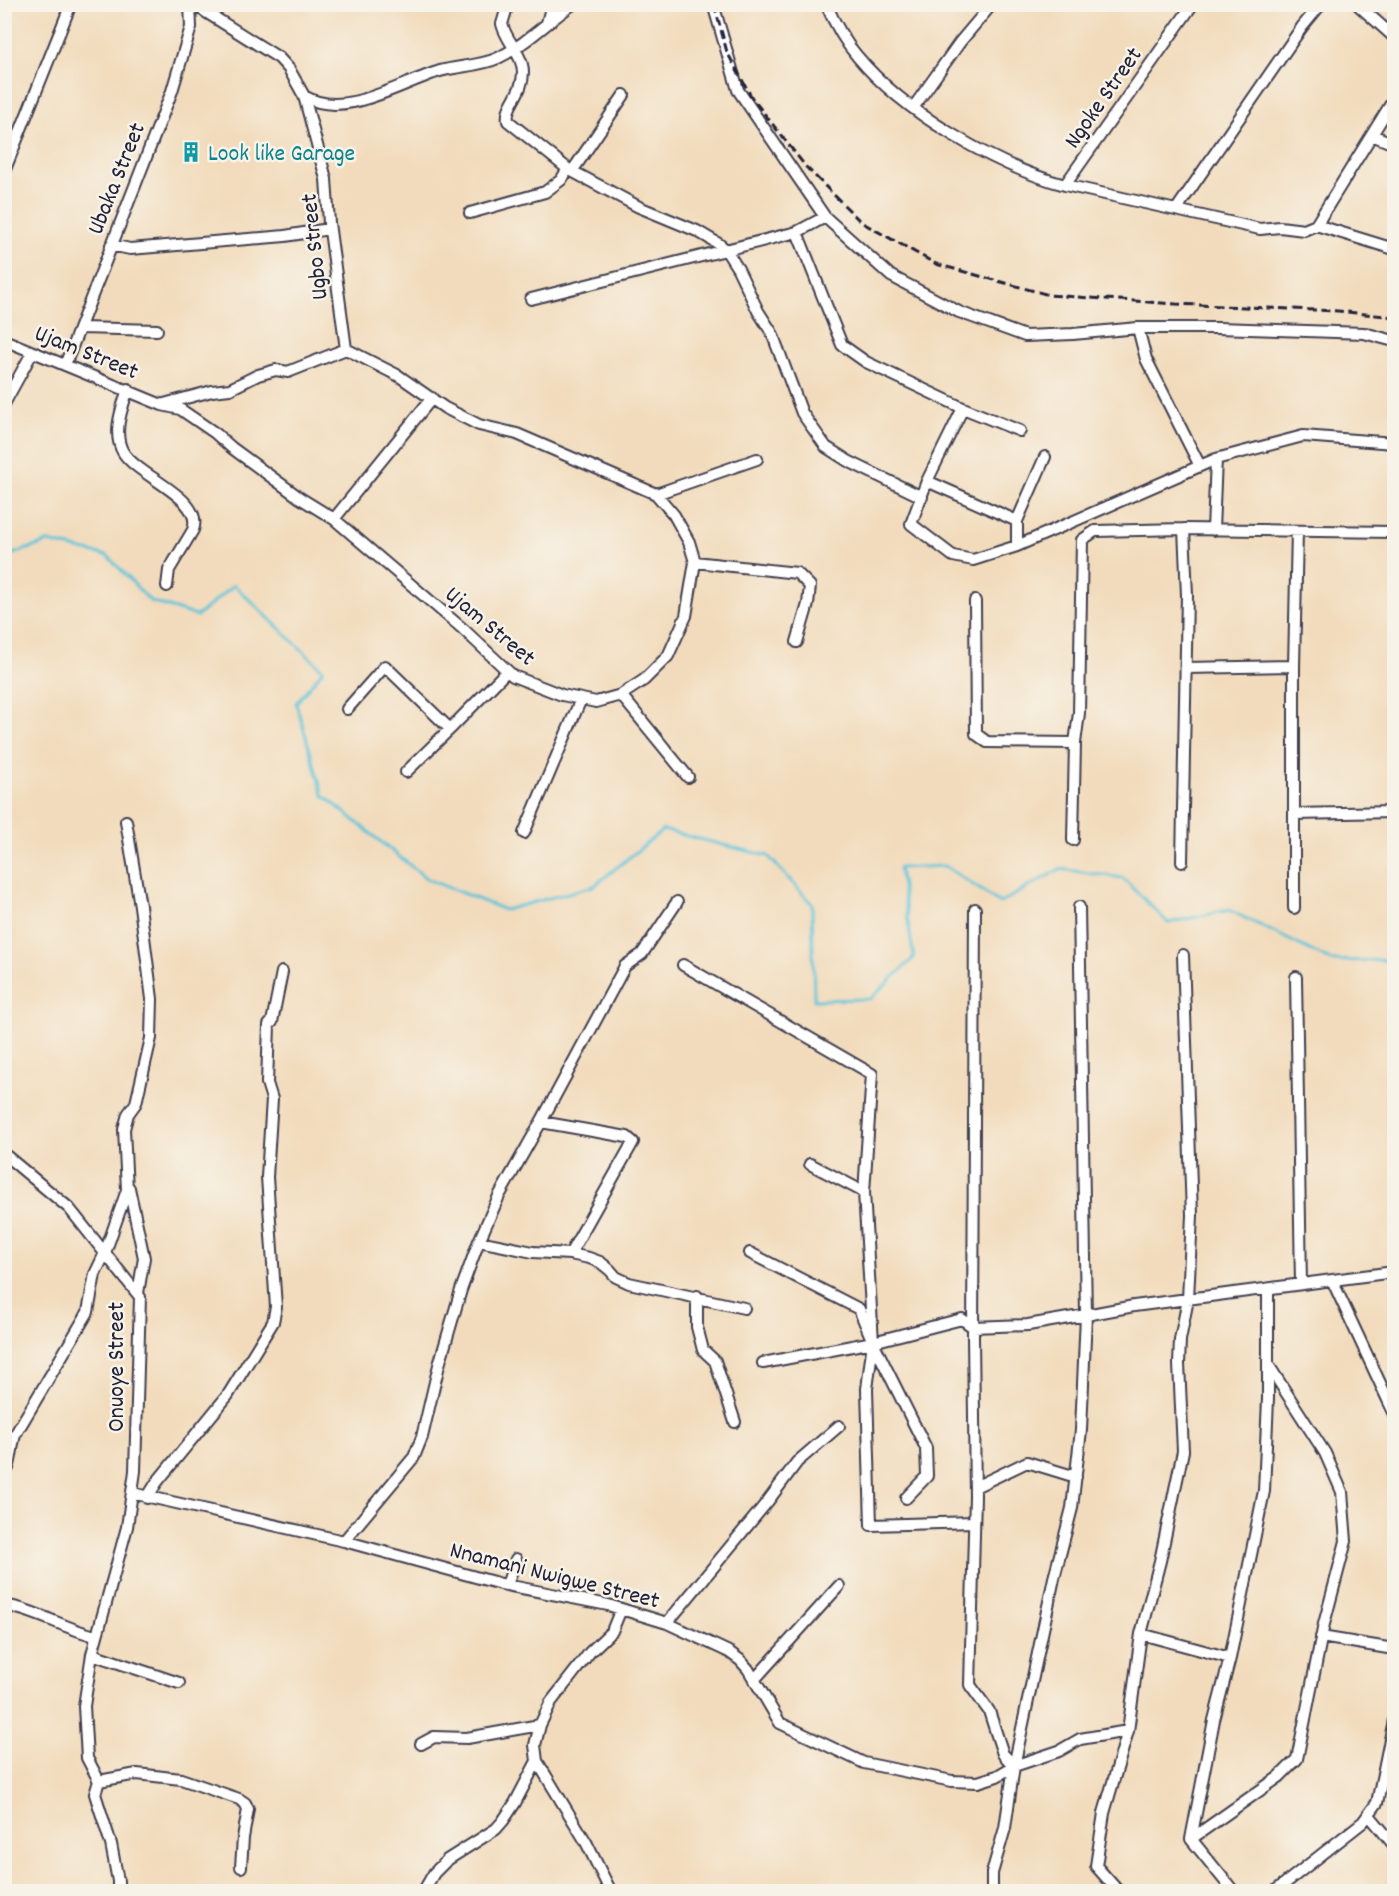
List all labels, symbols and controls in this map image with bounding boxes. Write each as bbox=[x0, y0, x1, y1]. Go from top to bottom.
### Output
street label: Ngoke Street bbox=[1057, 41, 1152, 157]
street label: Ubaka Street bbox=[80, 118, 156, 240]
place label: Look like Garage bbox=[208, 138, 355, 172]
building icon: Look like Garage bbox=[179, 140, 203, 164]
street label: Ugbo Street bbox=[293, 192, 338, 302]
street label: Ujam Street bbox=[29, 318, 143, 390]
street label: Ujam Street bbox=[436, 579, 542, 676]
street label: Onuoye Street bbox=[101, 1302, 135, 1432]
street label: Nnamani Nwigwe Street bbox=[446, 1534, 663, 1619]

